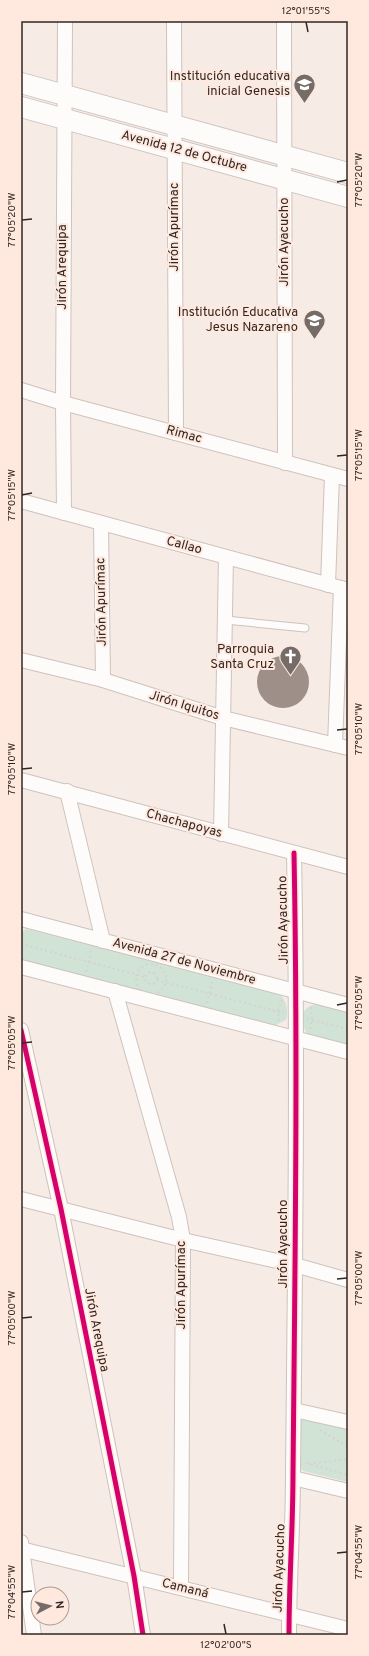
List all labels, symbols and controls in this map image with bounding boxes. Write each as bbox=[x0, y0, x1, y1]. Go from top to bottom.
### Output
text: 12°01'55"S bbox=[282, 5, 330, 18]
place label: Institución educativa inicial Genesis bbox=[170, 69, 290, 100]
school or university icon: Institución educativa inicial Genesis bbox=[292, 71, 318, 104]
street label: Avenida 12 de Octubre bbox=[119, 128, 249, 176]
text: 77°05'20"W bbox=[353, 153, 366, 207]
street label: Jirón Apurímac bbox=[167, 183, 183, 271]
text: 77°05'20"W bbox=[6, 193, 19, 247]
street label: Jirón Ayacucho bbox=[277, 198, 293, 286]
street label: Jirón Arequipa bbox=[55, 224, 71, 310]
place label: Institución Educativa Jesus Nazareno bbox=[178, 305, 298, 336]
school or university icon: Institución Educativa Jesus Nazareno bbox=[301, 307, 327, 340]
street label: Rimac bbox=[164, 423, 204, 447]
text: 77°05'15"W bbox=[353, 429, 366, 481]
text: 77°05'15"W bbox=[6, 469, 19, 521]
street label: Callao bbox=[164, 534, 204, 558]
street label: Jirón Apurímac bbox=[93, 557, 111, 647]
place label: Parroquia Santa Cruz bbox=[210, 642, 274, 673]
church icon: Parroquia Santa Cruz bbox=[277, 644, 303, 677]
street label: Jirón Iquitos bbox=[147, 688, 221, 724]
text: 77°05'10"W bbox=[353, 703, 366, 755]
text: 77°05'10"W bbox=[6, 743, 19, 795]
street label: Chachapoyas bbox=[144, 806, 224, 842]
street label: Jirón Ayacucho bbox=[275, 875, 293, 965]
street label: Avenida 27 de Noviembre bbox=[111, 935, 257, 989]
text: 77°05'05"W bbox=[353, 976, 366, 1030]
text: 77°05'05"W bbox=[6, 1016, 19, 1070]
street label: Jirón Ayacucho bbox=[276, 1200, 292, 1288]
street label: Jirón Apurímac bbox=[174, 1241, 190, 1329]
text: 77°05'00"W bbox=[353, 1251, 366, 1305]
street label: Jirón Arequipa bbox=[80, 1287, 112, 1373]
text: 77°05'00"W bbox=[6, 1291, 19, 1345]
street label: Jirón Ayacucho bbox=[270, 1523, 290, 1613]
text: 77°04'55"W bbox=[353, 1525, 366, 1579]
text: 77°04'55"W bbox=[6, 1565, 19, 1619]
street label: Camaná bbox=[160, 1575, 210, 1603]
north arrow bbox=[30, 1586, 70, 1626]
text: N bbox=[52, 1600, 66, 1610]
text: 12°02'00"S bbox=[200, 1639, 252, 1652]

